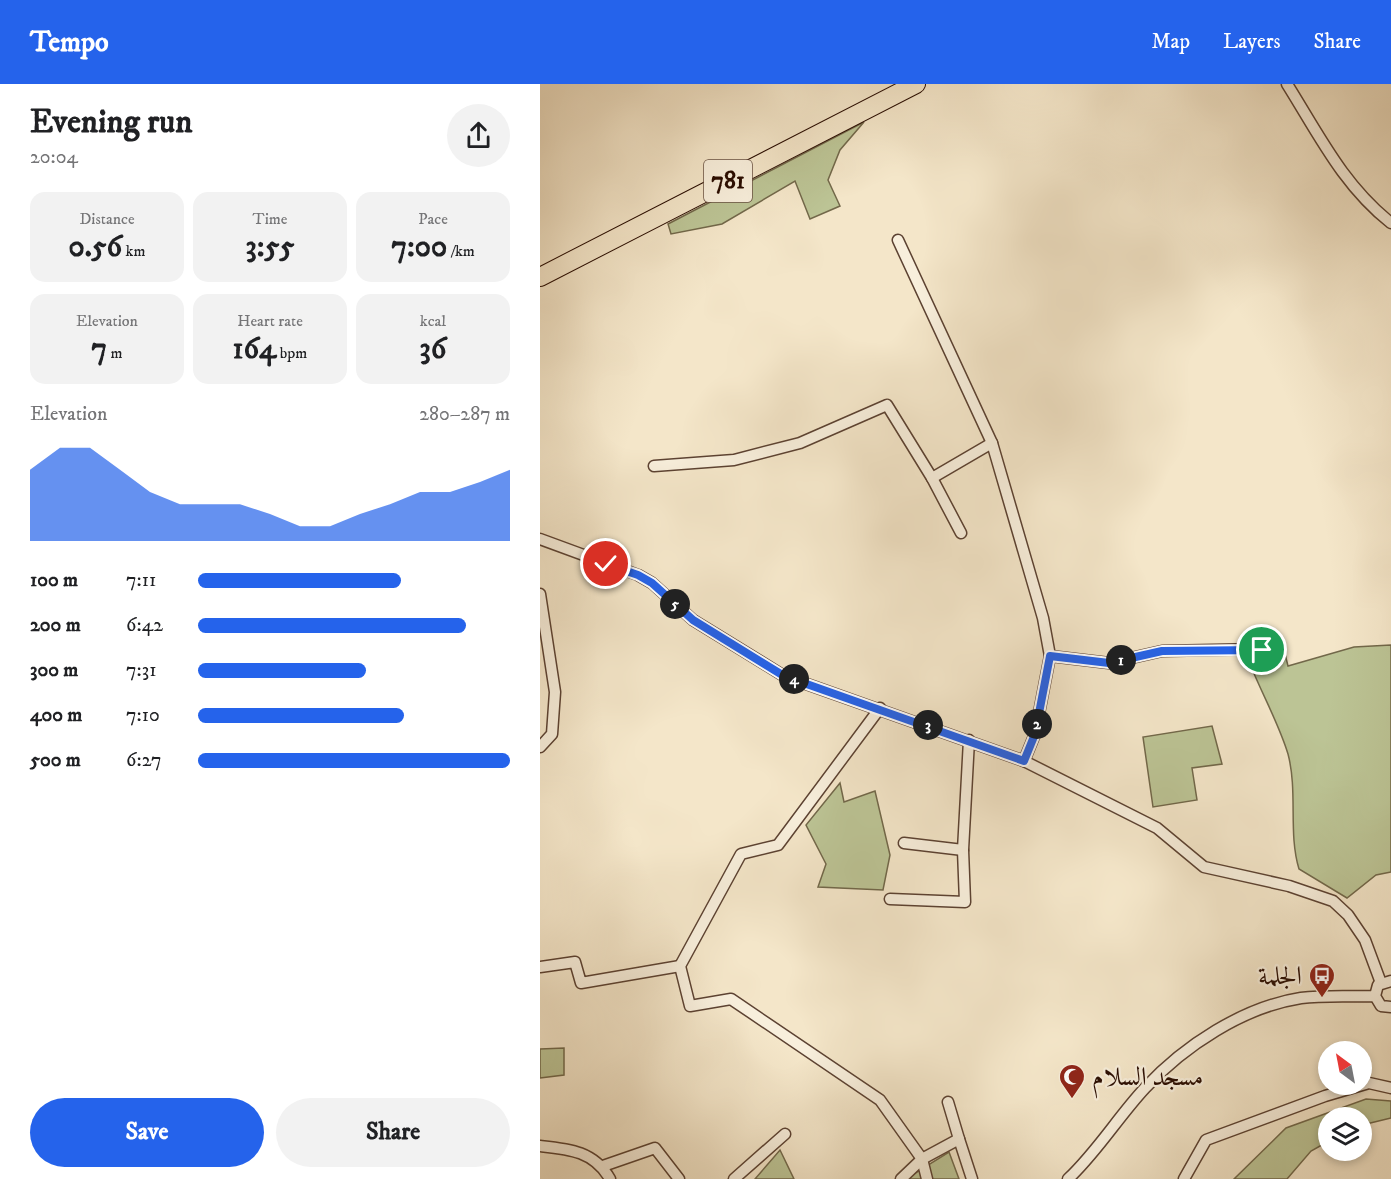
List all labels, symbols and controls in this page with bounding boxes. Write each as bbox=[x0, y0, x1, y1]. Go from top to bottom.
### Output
text: Tempo bbox=[30, 25, 109, 60]
text: Map bbox=[1151, 29, 1190, 55]
text: Layers bbox=[1223, 29, 1281, 55]
text: Share bbox=[1314, 29, 1361, 55]
text: Evening run bbox=[30, 102, 192, 143]
button: share bbox=[447, 104, 510, 167]
text: 20:04 bbox=[30, 145, 78, 170]
road number: 781 bbox=[704, 160, 752, 202]
text: Distance bbox=[79, 209, 135, 229]
text: Time bbox=[253, 209, 287, 229]
text: Pace bbox=[418, 209, 448, 229]
text: 0.56 bbox=[69, 229, 122, 266]
text: 3:55 bbox=[246, 229, 294, 266]
text: 7:00 bbox=[391, 229, 447, 266]
text: km bbox=[122, 241, 145, 261]
text: /km bbox=[447, 241, 475, 261]
text: Elevation bbox=[76, 311, 138, 331]
text: Heart rate bbox=[237, 311, 303, 331]
text: kcal bbox=[420, 311, 446, 331]
text: 7 bbox=[91, 331, 107, 368]
text: 164 bbox=[233, 331, 276, 368]
text: 36 bbox=[420, 331, 446, 368]
text: m bbox=[107, 343, 123, 363]
text: bpm bbox=[276, 343, 307, 363]
text: Elevation bbox=[30, 402, 107, 427]
text: 280–287 m bbox=[419, 402, 510, 427]
pin bbox=[580, 538, 631, 589]
icon: check bbox=[589, 547, 622, 580]
text: 100 m bbox=[30, 568, 78, 593]
text: 7:11 bbox=[126, 568, 156, 593]
pin: 5 bbox=[660, 589, 690, 619]
text: 5 bbox=[671, 594, 679, 614]
text: 200 m bbox=[30, 613, 81, 638]
text: 6:42 bbox=[126, 613, 163, 638]
pin bbox=[1236, 624, 1287, 675]
icon: arrive bbox=[1245, 633, 1278, 666]
pin: 1 bbox=[1106, 645, 1136, 675]
text: 1 bbox=[1118, 650, 1124, 670]
text: 300 m bbox=[30, 658, 78, 683]
text: 7:31 bbox=[126, 658, 157, 683]
pin: 4 bbox=[779, 664, 809, 694]
text: 4 bbox=[789, 669, 799, 689]
text: 400 m bbox=[30, 703, 82, 728]
text: 7:10 bbox=[126, 703, 160, 728]
pin: 2 bbox=[1022, 709, 1052, 739]
pin: 3 bbox=[913, 710, 943, 740]
text: 2 bbox=[1033, 714, 1041, 734]
text: 3 bbox=[925, 715, 931, 735]
text: 500 m bbox=[30, 748, 81, 773]
text: 6:27 bbox=[126, 748, 162, 773]
place label: الجلمة bbox=[1258, 960, 1302, 993]
bus stop icon: الجلمة bbox=[1307, 961, 1337, 999]
north arrow bbox=[1318, 1041, 1372, 1095]
map controls bbox=[1318, 1041, 1372, 1161]
place label: مسجد السلام bbox=[1092, 1061, 1203, 1099]
mosque icon: مسجد السلام bbox=[1057, 1062, 1087, 1100]
button: Save bbox=[30, 1098, 264, 1167]
button: Share bbox=[276, 1098, 510, 1167]
button: layers bbox=[1318, 1107, 1372, 1161]

